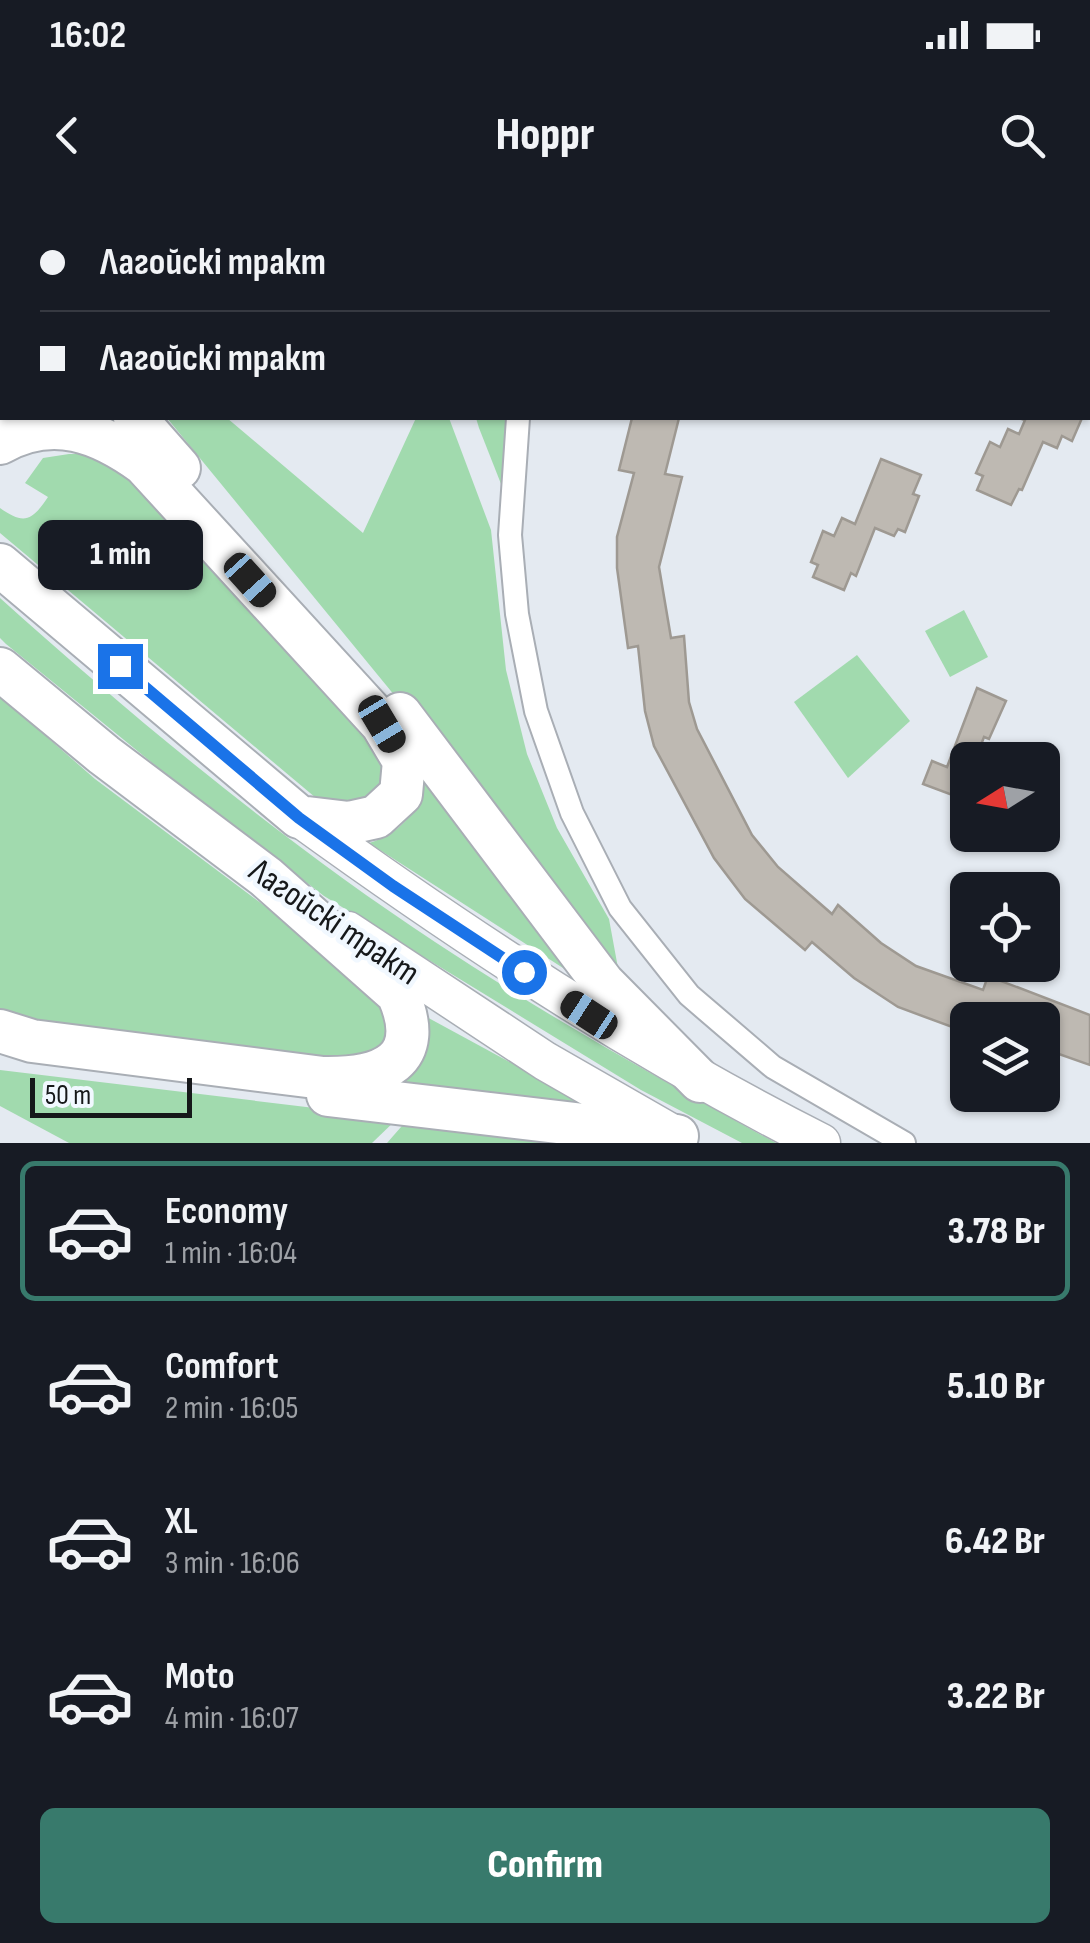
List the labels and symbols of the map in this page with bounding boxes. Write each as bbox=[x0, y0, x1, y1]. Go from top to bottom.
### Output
callout: 1 min bbox=[38, 521, 202, 591]
car bbox=[219, 548, 281, 612]
route end bbox=[98, 644, 143, 689]
car bbox=[354, 691, 410, 757]
north arrow bbox=[950, 742, 1060, 852]
street label: Лагойскі тракт bbox=[240, 849, 428, 995]
route start bbox=[502, 950, 547, 995]
car bbox=[556, 986, 622, 1044]
scale bar bbox=[30, 1073, 192, 1118]

